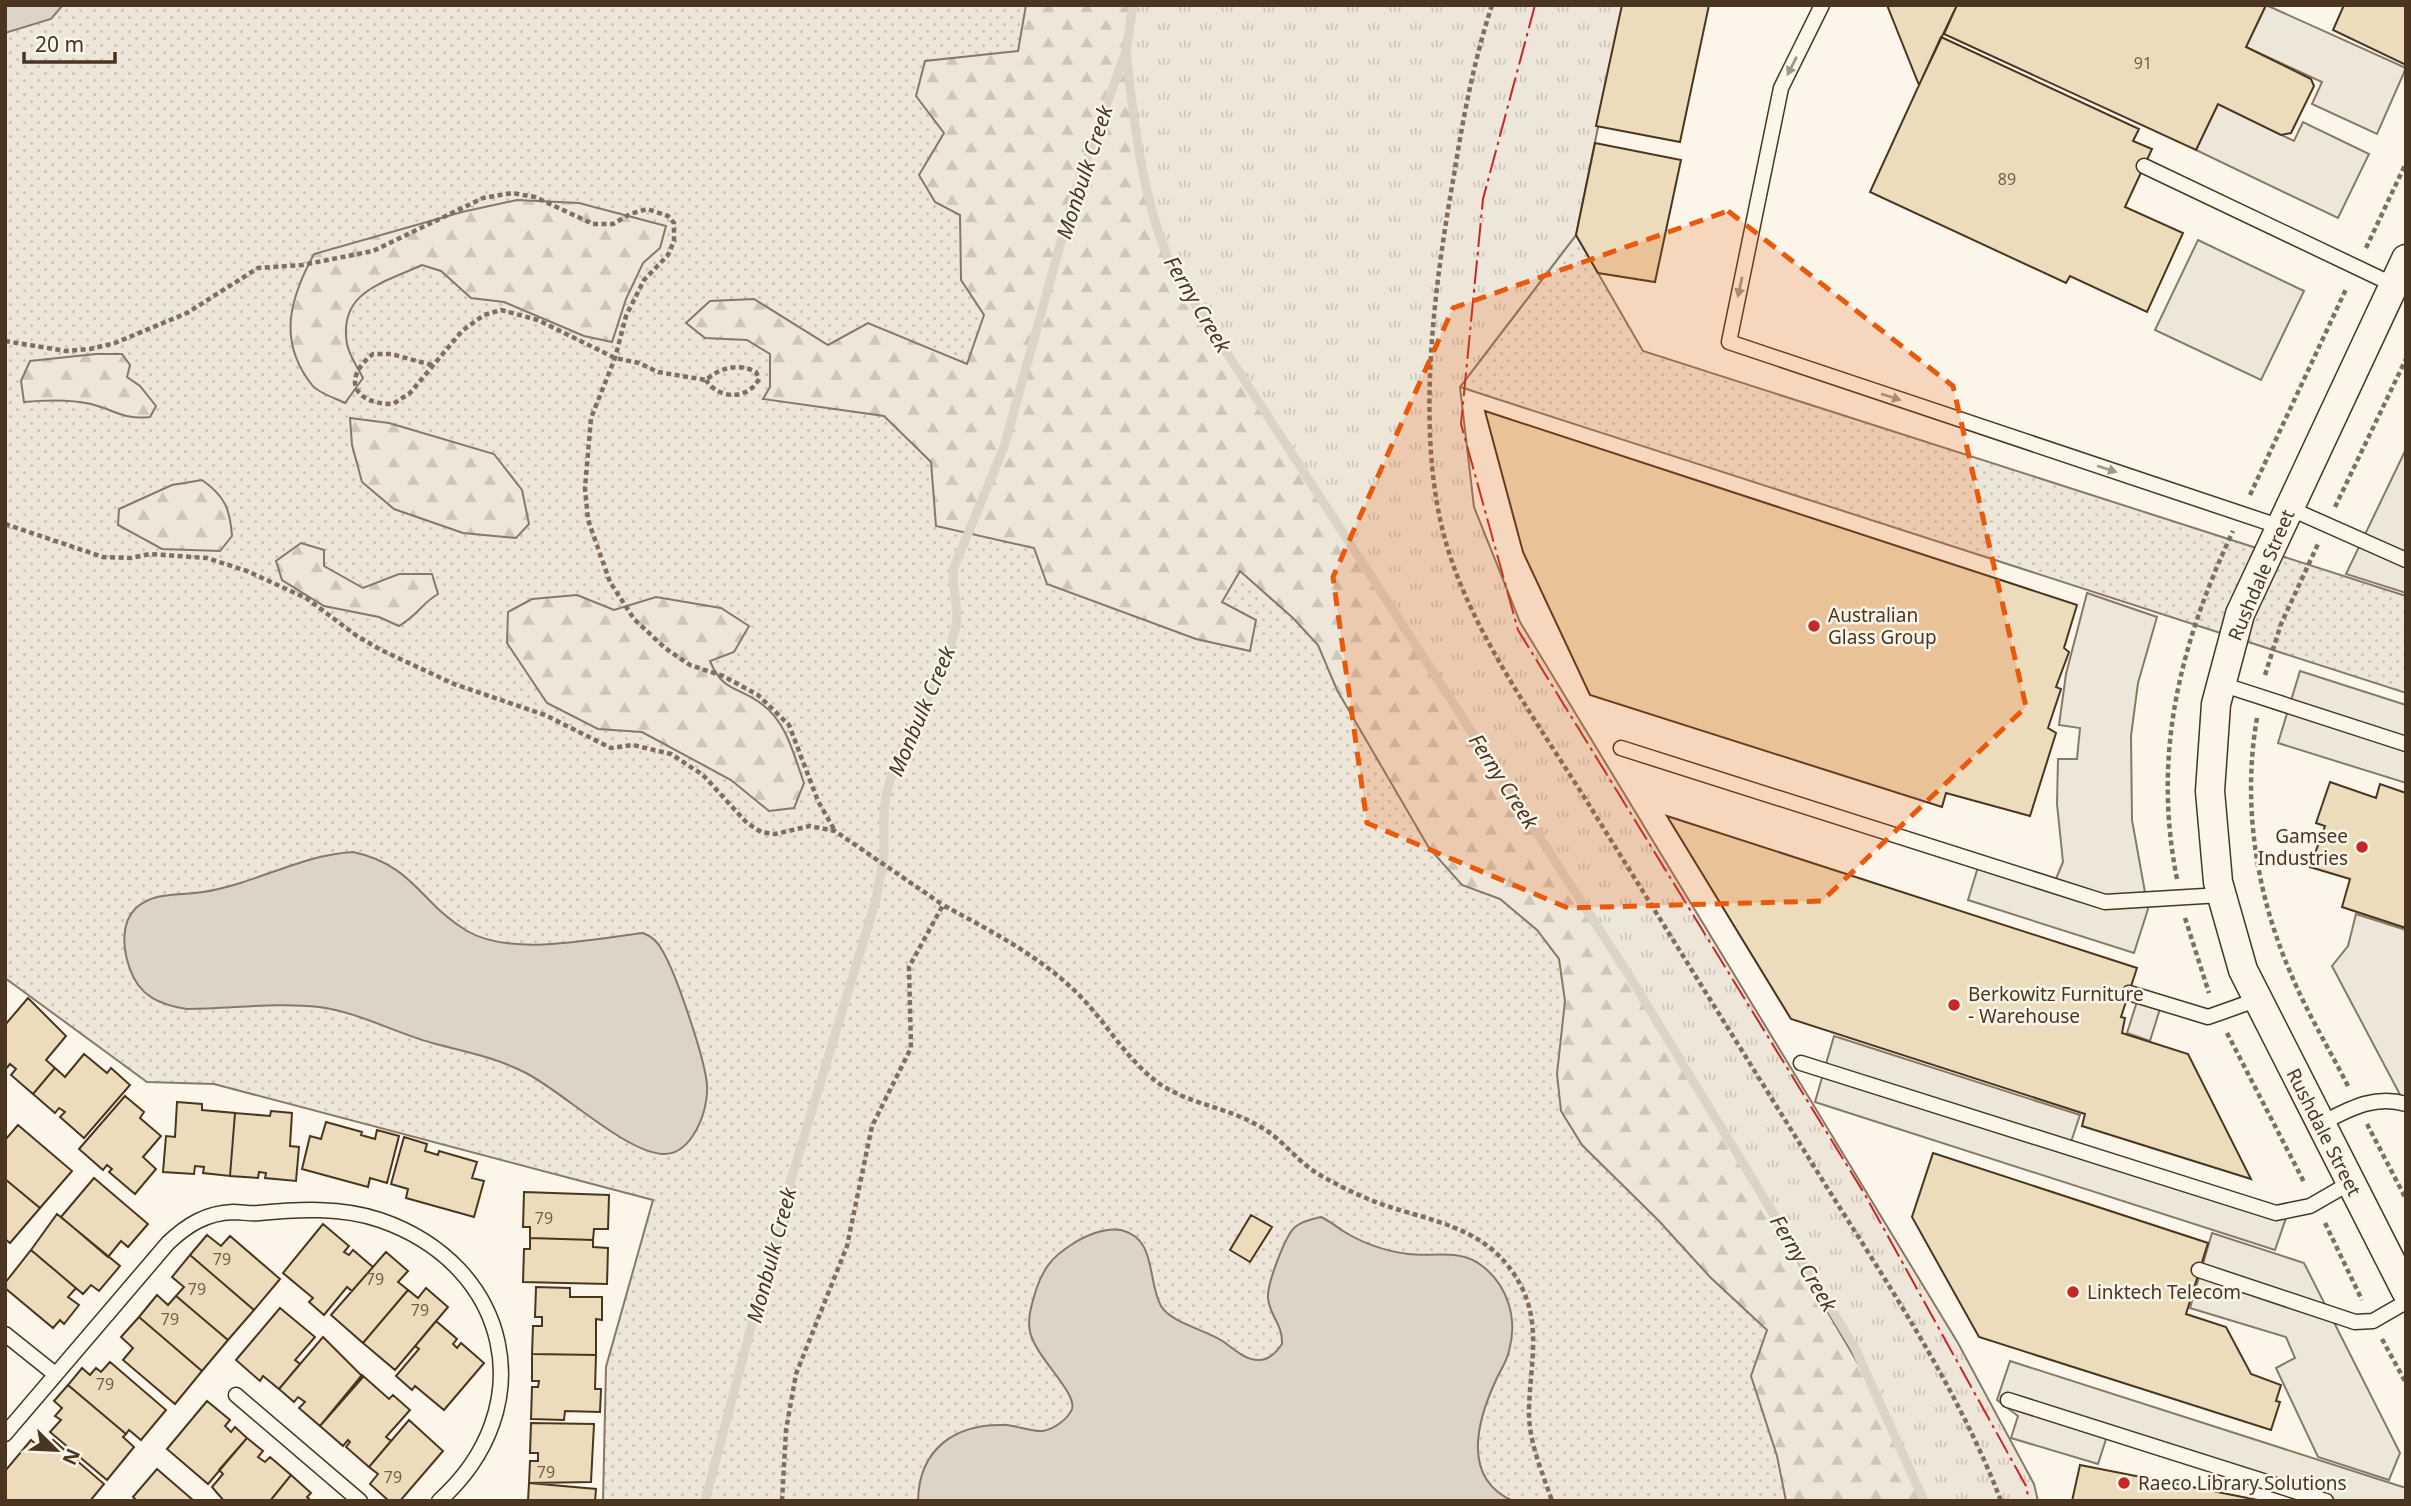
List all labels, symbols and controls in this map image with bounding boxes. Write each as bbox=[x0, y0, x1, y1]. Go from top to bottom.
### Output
scale bar bbox=[24, 21, 116, 65]
text: 20 m bbox=[35, 30, 84, 58]
house number: 91 bbox=[2134, 52, 2152, 74]
one-way arrow bbox=[1786, 56, 1797, 76]
water label: Monbulk Creek bbox=[1049, 100, 1119, 242]
house number: 89 bbox=[1998, 168, 2016, 190]
water label: Ferny Creek bbox=[1158, 251, 1239, 359]
one-way arrow bbox=[1734, 276, 1745, 298]
one-way arrow bbox=[1881, 392, 1902, 402]
one-way arrow bbox=[2096, 464, 2117, 474]
street label: Rushdale Street bbox=[2222, 505, 2300, 645]
place label: Australian Glass Group bbox=[1828, 602, 1937, 650]
marker: Australian Glass Group bbox=[1806, 618, 1822, 634]
water label: Monbulk Creek bbox=[881, 640, 962, 780]
water label: Ferny Creek bbox=[1463, 728, 1546, 835]
place label: Gamsee Industries bbox=[2258, 823, 2348, 871]
marker: Gamsee Industries bbox=[2354, 839, 2370, 855]
place label: Berkowitz Furniture - Warehouse bbox=[1968, 981, 2144, 1029]
marker: Berkowitz Furniture - Warehouse bbox=[1946, 997, 1962, 1013]
street label: Rushdale Street bbox=[2281, 1064, 2368, 1201]
water label: Monbulk Creek bbox=[740, 1183, 803, 1326]
house number: 79 bbox=[535, 1207, 553, 1229]
water label: Ferny Creek bbox=[1764, 1210, 1845, 1318]
house number: 79 bbox=[213, 1248, 231, 1270]
house number: 79 bbox=[366, 1268, 384, 1290]
house number: 79 bbox=[188, 1278, 206, 1300]
place label: Linktech Telecom bbox=[2087, 1279, 2241, 1305]
marker: Linktech Telecom bbox=[2065, 1284, 2081, 1300]
house number: 79 bbox=[411, 1299, 429, 1321]
house number: 79 bbox=[161, 1308, 179, 1330]
house number: 79 bbox=[96, 1373, 114, 1395]
north arrow bbox=[21, 1415, 91, 1485]
text: N bbox=[57, 1445, 87, 1469]
house number: 79 bbox=[537, 1461, 555, 1483]
house number: 79 bbox=[384, 1466, 402, 1488]
place label: Raeco Library Solutions bbox=[2138, 1470, 2347, 1496]
marker: Raeco Library Solutions bbox=[2116, 1475, 2132, 1491]

